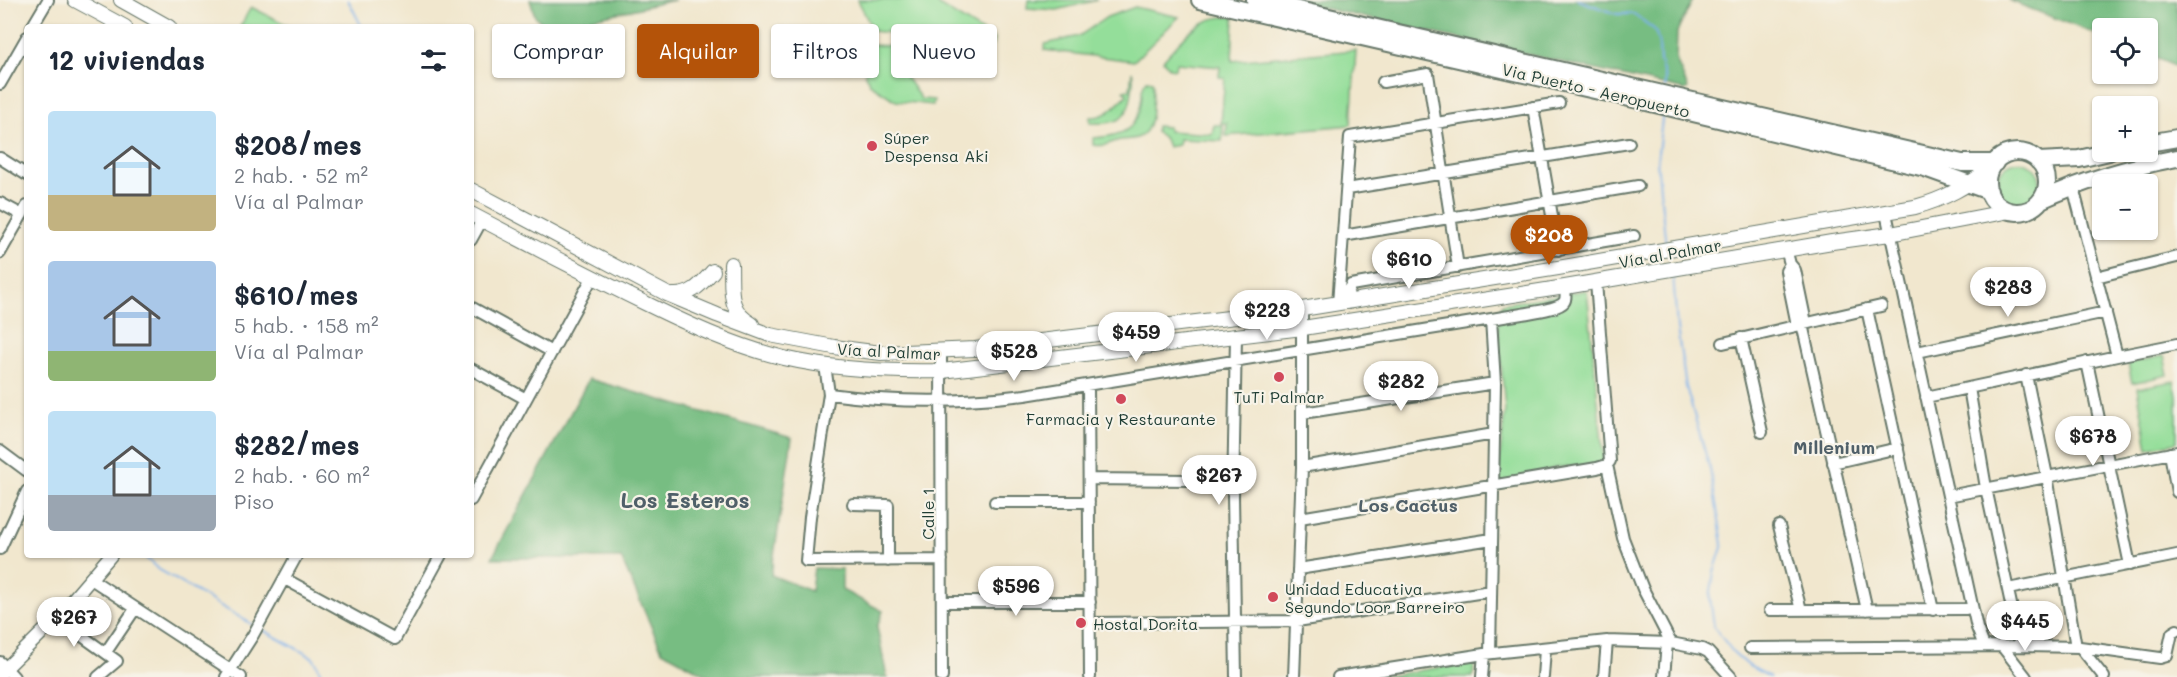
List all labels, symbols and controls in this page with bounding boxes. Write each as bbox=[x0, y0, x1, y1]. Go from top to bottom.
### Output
map controls bbox=[2092, 18, 2158, 240]
button: locate bbox=[2092, 18, 2158, 84]
chip: Comprar bbox=[492, 24, 625, 78]
chip: Alquilar bbox=[637, 24, 759, 78]
chip: Filtros bbox=[771, 24, 879, 78]
chip: Nuevo bbox=[891, 24, 997, 78]
text: 12 viviendas bbox=[48, 43, 205, 77]
icon: filters bbox=[417, 44, 450, 77]
street label: Via Puerto - Aeropuerto bbox=[1500, 58, 1692, 122]
button: + bbox=[2092, 96, 2158, 162]
place label: Súper Despensa Aki bbox=[884, 127, 989, 166]
text: $208/mes bbox=[234, 128, 362, 162]
icon: home bbox=[96, 135, 168, 207]
marker: Súper Despensa Aki bbox=[865, 139, 879, 153]
text: 2 hab. · 52 m² bbox=[234, 162, 368, 188]
button: − bbox=[2092, 174, 2158, 240]
text: Vía al Palmar bbox=[234, 188, 364, 214]
pin: $208 bbox=[1513, 215, 1585, 266]
text: $208 bbox=[1525, 221, 1573, 247]
street label: Vía al Palmar bbox=[1617, 234, 1723, 272]
pin: $610 bbox=[1373, 239, 1445, 290]
text: $610 bbox=[1386, 245, 1432, 271]
pin: $283 bbox=[1972, 267, 2044, 318]
text: $283 bbox=[1984, 273, 2032, 299]
text: $610/mes bbox=[234, 278, 358, 312]
icon: home bbox=[96, 285, 168, 357]
pin: $223 bbox=[1231, 290, 1303, 341]
text: $223 bbox=[1244, 296, 1290, 322]
text: 5 hab. · 158 m² bbox=[234, 312, 379, 338]
pin: $459 bbox=[1100, 312, 1172, 363]
text: $459 bbox=[1112, 318, 1160, 344]
pin: $528 bbox=[978, 331, 1050, 382]
text: $528 bbox=[990, 337, 1038, 363]
text: Vía al Palmar bbox=[234, 338, 364, 364]
street label: Vía al Palmar bbox=[837, 338, 941, 364]
pin: $282 bbox=[1365, 361, 1437, 412]
text: $282 bbox=[1377, 367, 1425, 393]
marker: TuTi Palmar bbox=[1272, 370, 1286, 384]
place label: TuTi Palmar bbox=[1233, 386, 1325, 407]
marker: Farmacia y Restaurante bbox=[1114, 392, 1128, 406]
place label: Farmacia y Restaurante bbox=[1026, 408, 1216, 429]
pin: $678 bbox=[2057, 416, 2129, 467]
text: $678 bbox=[2069, 422, 2117, 448]
text: $282/mes bbox=[234, 428, 360, 462]
icon: home bbox=[96, 435, 168, 507]
district label: Millenium bbox=[1793, 435, 1875, 459]
pin: $267 bbox=[1183, 455, 1255, 506]
text: $267 bbox=[1196, 461, 1242, 487]
text: 2 hab. · 60 m² bbox=[234, 462, 370, 488]
district label: Los Esteros bbox=[620, 485, 750, 514]
text: Piso bbox=[234, 488, 274, 514]
street label: Calle 1 bbox=[917, 488, 938, 540]
district label: Los Cactus bbox=[1358, 493, 1458, 517]
pin: $596 bbox=[980, 566, 1052, 617]
text: $596 bbox=[992, 572, 1040, 598]
place label: Unidad Educativa Segundo Loor Barreiro bbox=[1285, 578, 1464, 617]
marker: Unidad Educativa Segundo Loor Barreiro bbox=[1266, 590, 1280, 604]
pin: $267 bbox=[38, 597, 110, 648]
pin: $445 bbox=[1989, 601, 2061, 652]
text: $267 bbox=[51, 603, 97, 629]
text: $445 bbox=[2000, 607, 2050, 633]
place label: Hostal Dorita bbox=[1093, 613, 1198, 634]
marker: Hostal Dorita bbox=[1074, 616, 1088, 630]

